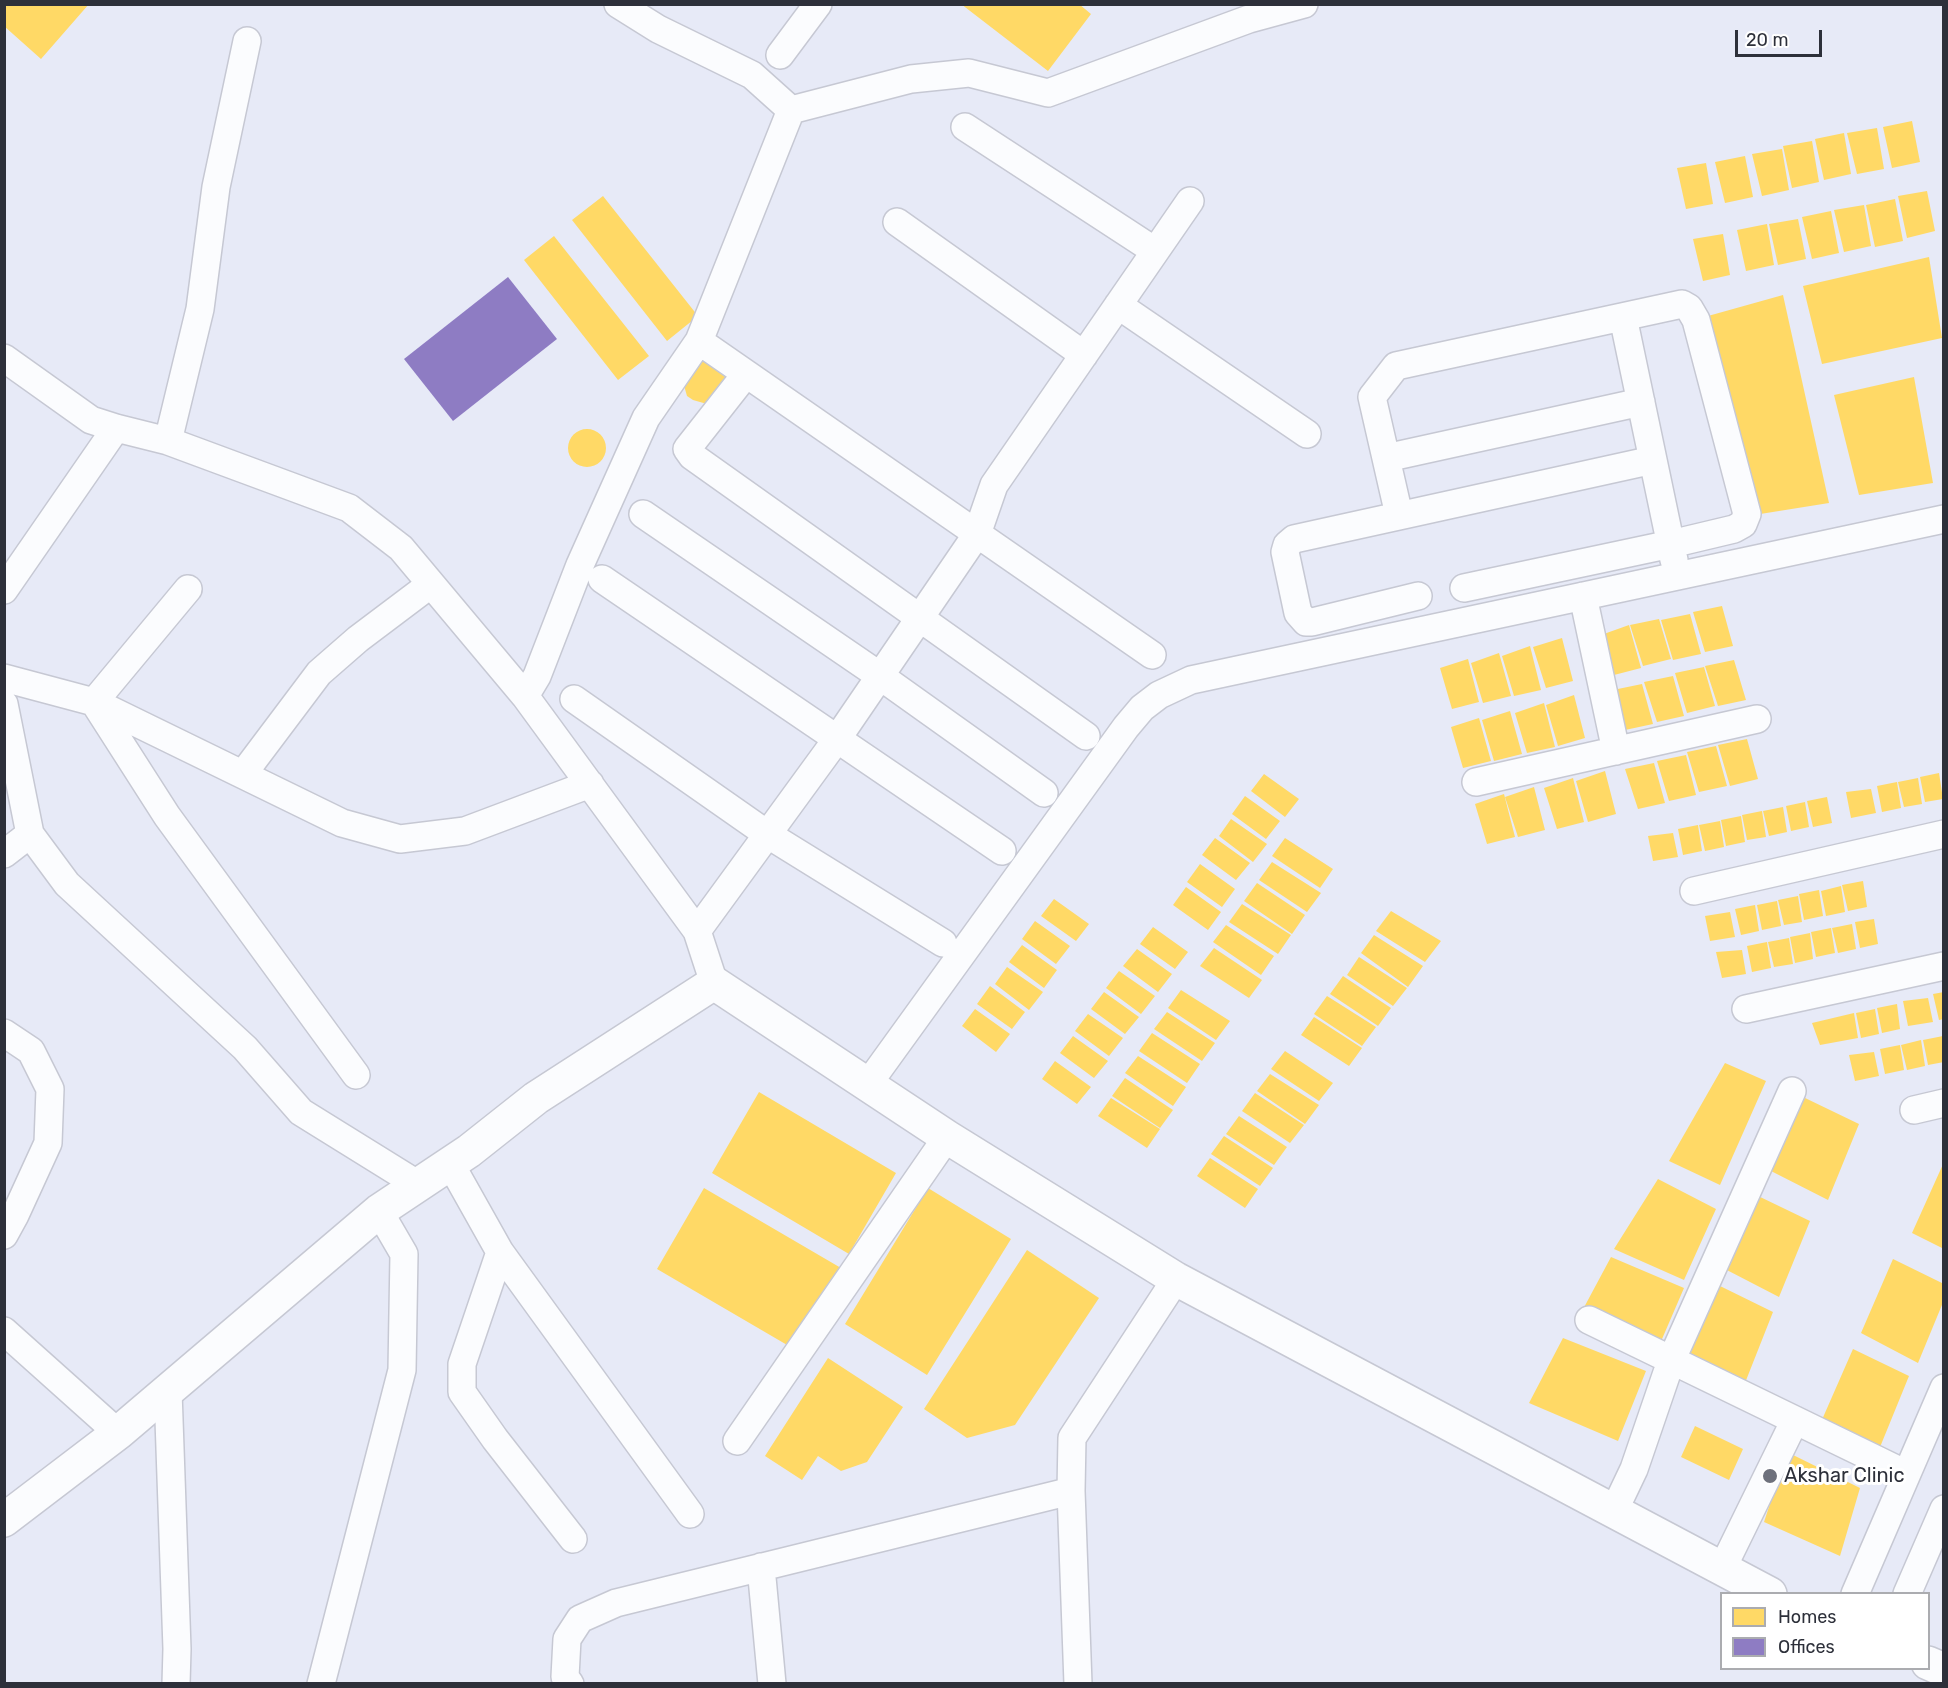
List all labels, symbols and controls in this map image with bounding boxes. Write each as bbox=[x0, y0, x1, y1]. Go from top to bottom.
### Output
scale bar bbox=[1738, 18, 1825, 56]
text: 20 m bbox=[1746, 29, 1788, 51]
place label: Akshar Clinic bbox=[1784, 1464, 1904, 1488]
marker: Akshar Clinic bbox=[1761, 1467, 1779, 1485]
legend bbox=[1720, 1592, 1930, 1670]
text: Homes bbox=[1778, 1606, 1836, 1628]
text: Offices bbox=[1778, 1636, 1835, 1658]

